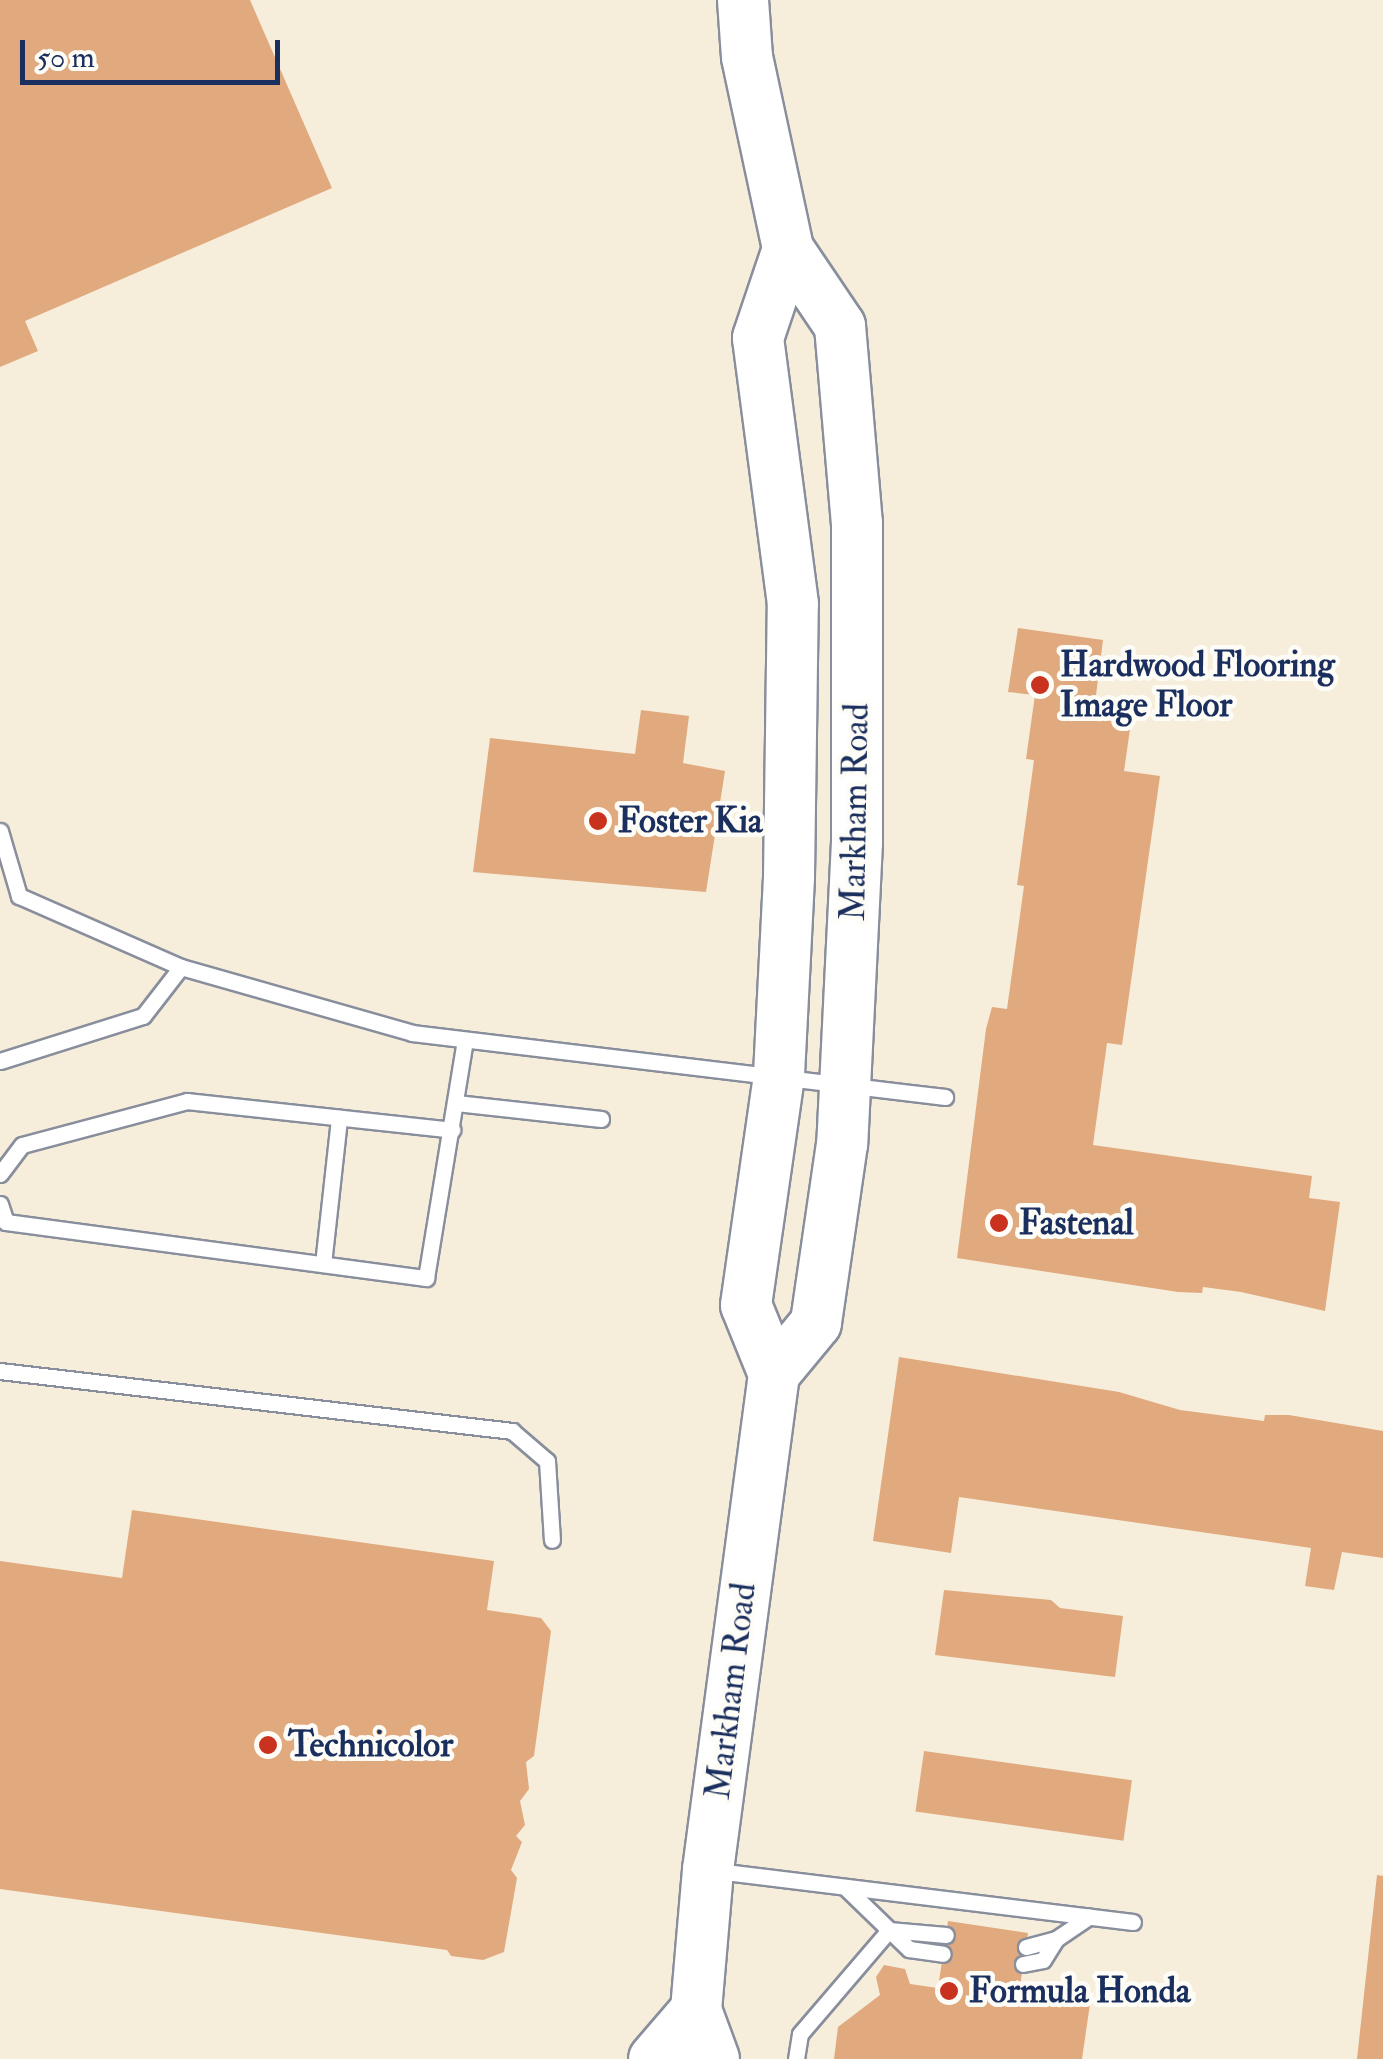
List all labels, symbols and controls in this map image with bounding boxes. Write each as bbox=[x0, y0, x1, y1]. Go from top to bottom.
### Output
scale bar bbox=[25, 20, 285, 82]
text: 50 m bbox=[37, 39, 95, 76]
place label: Hardwood Flooring Image Floor bbox=[1060, 644, 1335, 726]
marker: Hardwood Flooring Image Floor bbox=[1029, 674, 1051, 696]
street label: Markham Road bbox=[832, 703, 878, 921]
place label: Foster Kia bbox=[618, 800, 762, 842]
marker: Foster Kia bbox=[587, 810, 609, 832]
place label: Fastenal bbox=[1019, 1202, 1134, 1244]
marker: Fastenal bbox=[988, 1212, 1010, 1234]
street label: Markham Road bbox=[697, 1580, 765, 1802]
place label: Technicolor bbox=[288, 1724, 453, 1766]
marker: Technicolor bbox=[257, 1734, 279, 1756]
place label: Formula Honda bbox=[969, 1970, 1190, 2012]
marker: Formula Honda bbox=[938, 1980, 960, 2002]

